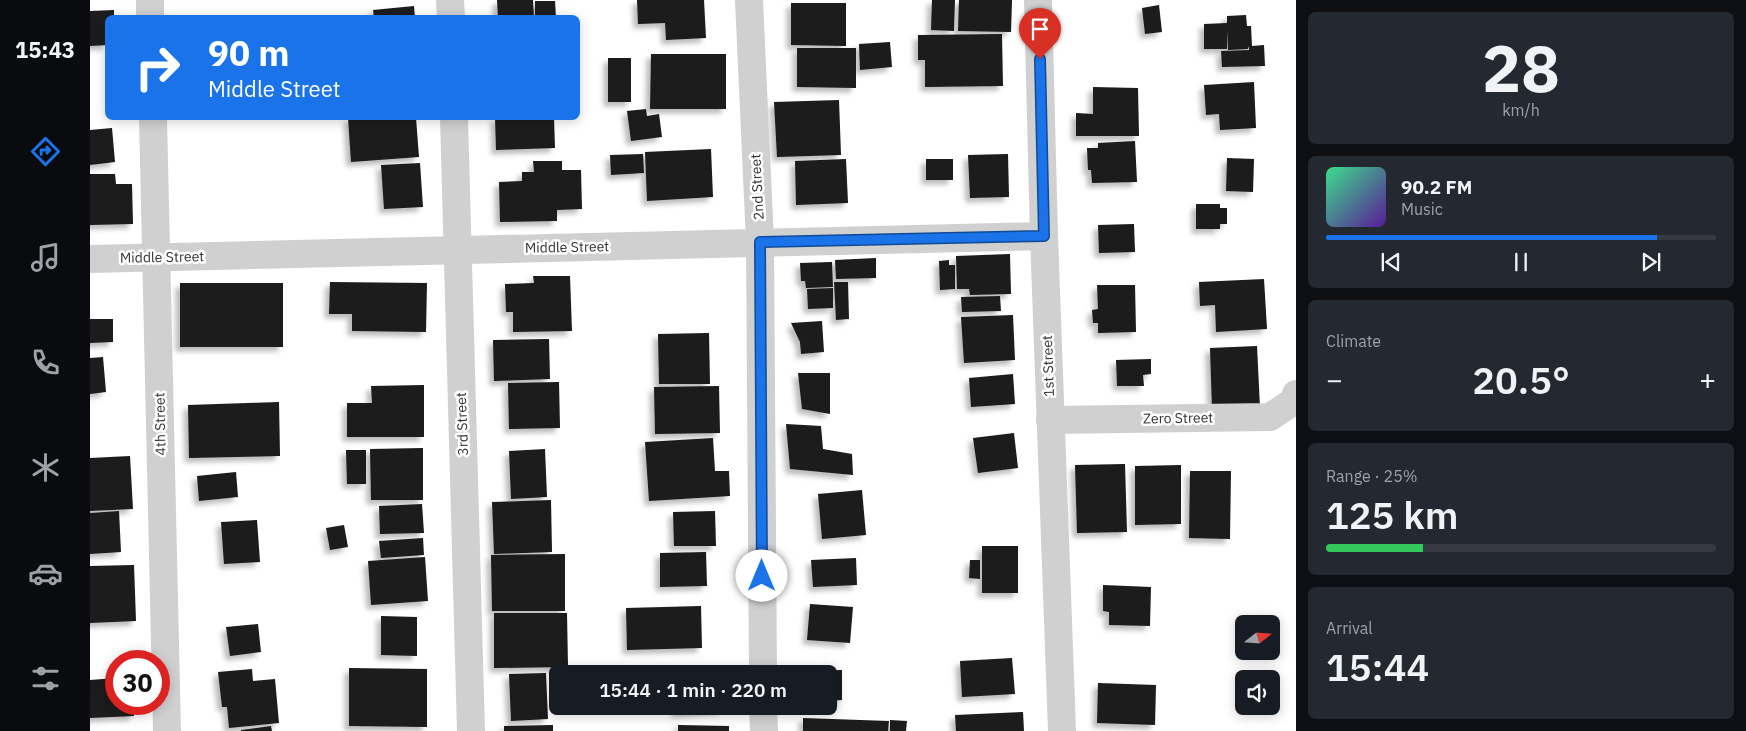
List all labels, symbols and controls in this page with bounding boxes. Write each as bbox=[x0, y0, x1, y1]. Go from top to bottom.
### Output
pin bbox=[1019, 8, 1061, 59]
icon: arrive bbox=[1026, 15, 1054, 43]
text: 28 bbox=[1482, 25, 1560, 110]
text: 90 m bbox=[208, 30, 290, 76]
text: 15:43 bbox=[15, 35, 75, 64]
icon: right bbox=[125, 35, 190, 100]
text: Middle Street bbox=[208, 74, 341, 103]
text: km/h bbox=[1502, 100, 1540, 120]
icon: directions bbox=[28, 134, 63, 169]
street label: 2nd Street bbox=[746, 153, 768, 221]
text: 90.2 FM bbox=[1401, 175, 1472, 199]
text: Music bbox=[1401, 199, 1443, 219]
street label: Middle Street bbox=[525, 237, 609, 257]
icon: music bbox=[28, 240, 63, 275]
street label: Middle Street bbox=[120, 247, 204, 267]
icon: previous bbox=[1377, 248, 1405, 276]
icon: pause bbox=[1507, 248, 1535, 276]
icon: next bbox=[1637, 248, 1665, 276]
text: Climate bbox=[1326, 331, 1381, 351]
street label: 1st Street bbox=[1038, 335, 1058, 397]
icon: phone bbox=[28, 345, 63, 380]
text: 20.5° bbox=[1472, 355, 1570, 404]
text: − bbox=[1326, 361, 1343, 398]
text: + bbox=[1699, 361, 1716, 398]
street label: 4th Street bbox=[150, 392, 170, 456]
street label: 3rd Street bbox=[452, 392, 472, 456]
street label: Zero Street bbox=[1143, 408, 1213, 428]
icon: climate bbox=[28, 450, 63, 485]
text: Range · 25% bbox=[1326, 466, 1418, 486]
text: 125 km bbox=[1326, 490, 1458, 539]
position arrow bbox=[735, 549, 787, 601]
icon: car bbox=[28, 556, 63, 591]
north arrow bbox=[1235, 615, 1280, 660]
map controls bbox=[1235, 615, 1280, 715]
text: Arrival bbox=[1326, 618, 1373, 638]
text: 15:44 bbox=[1326, 642, 1429, 691]
speed limit sign: 30 bbox=[105, 650, 170, 715]
icon: filters bbox=[28, 661, 63, 696]
button: sound bbox=[1235, 670, 1280, 715]
text: 15:44 · 1 min · 220 m bbox=[599, 678, 787, 702]

